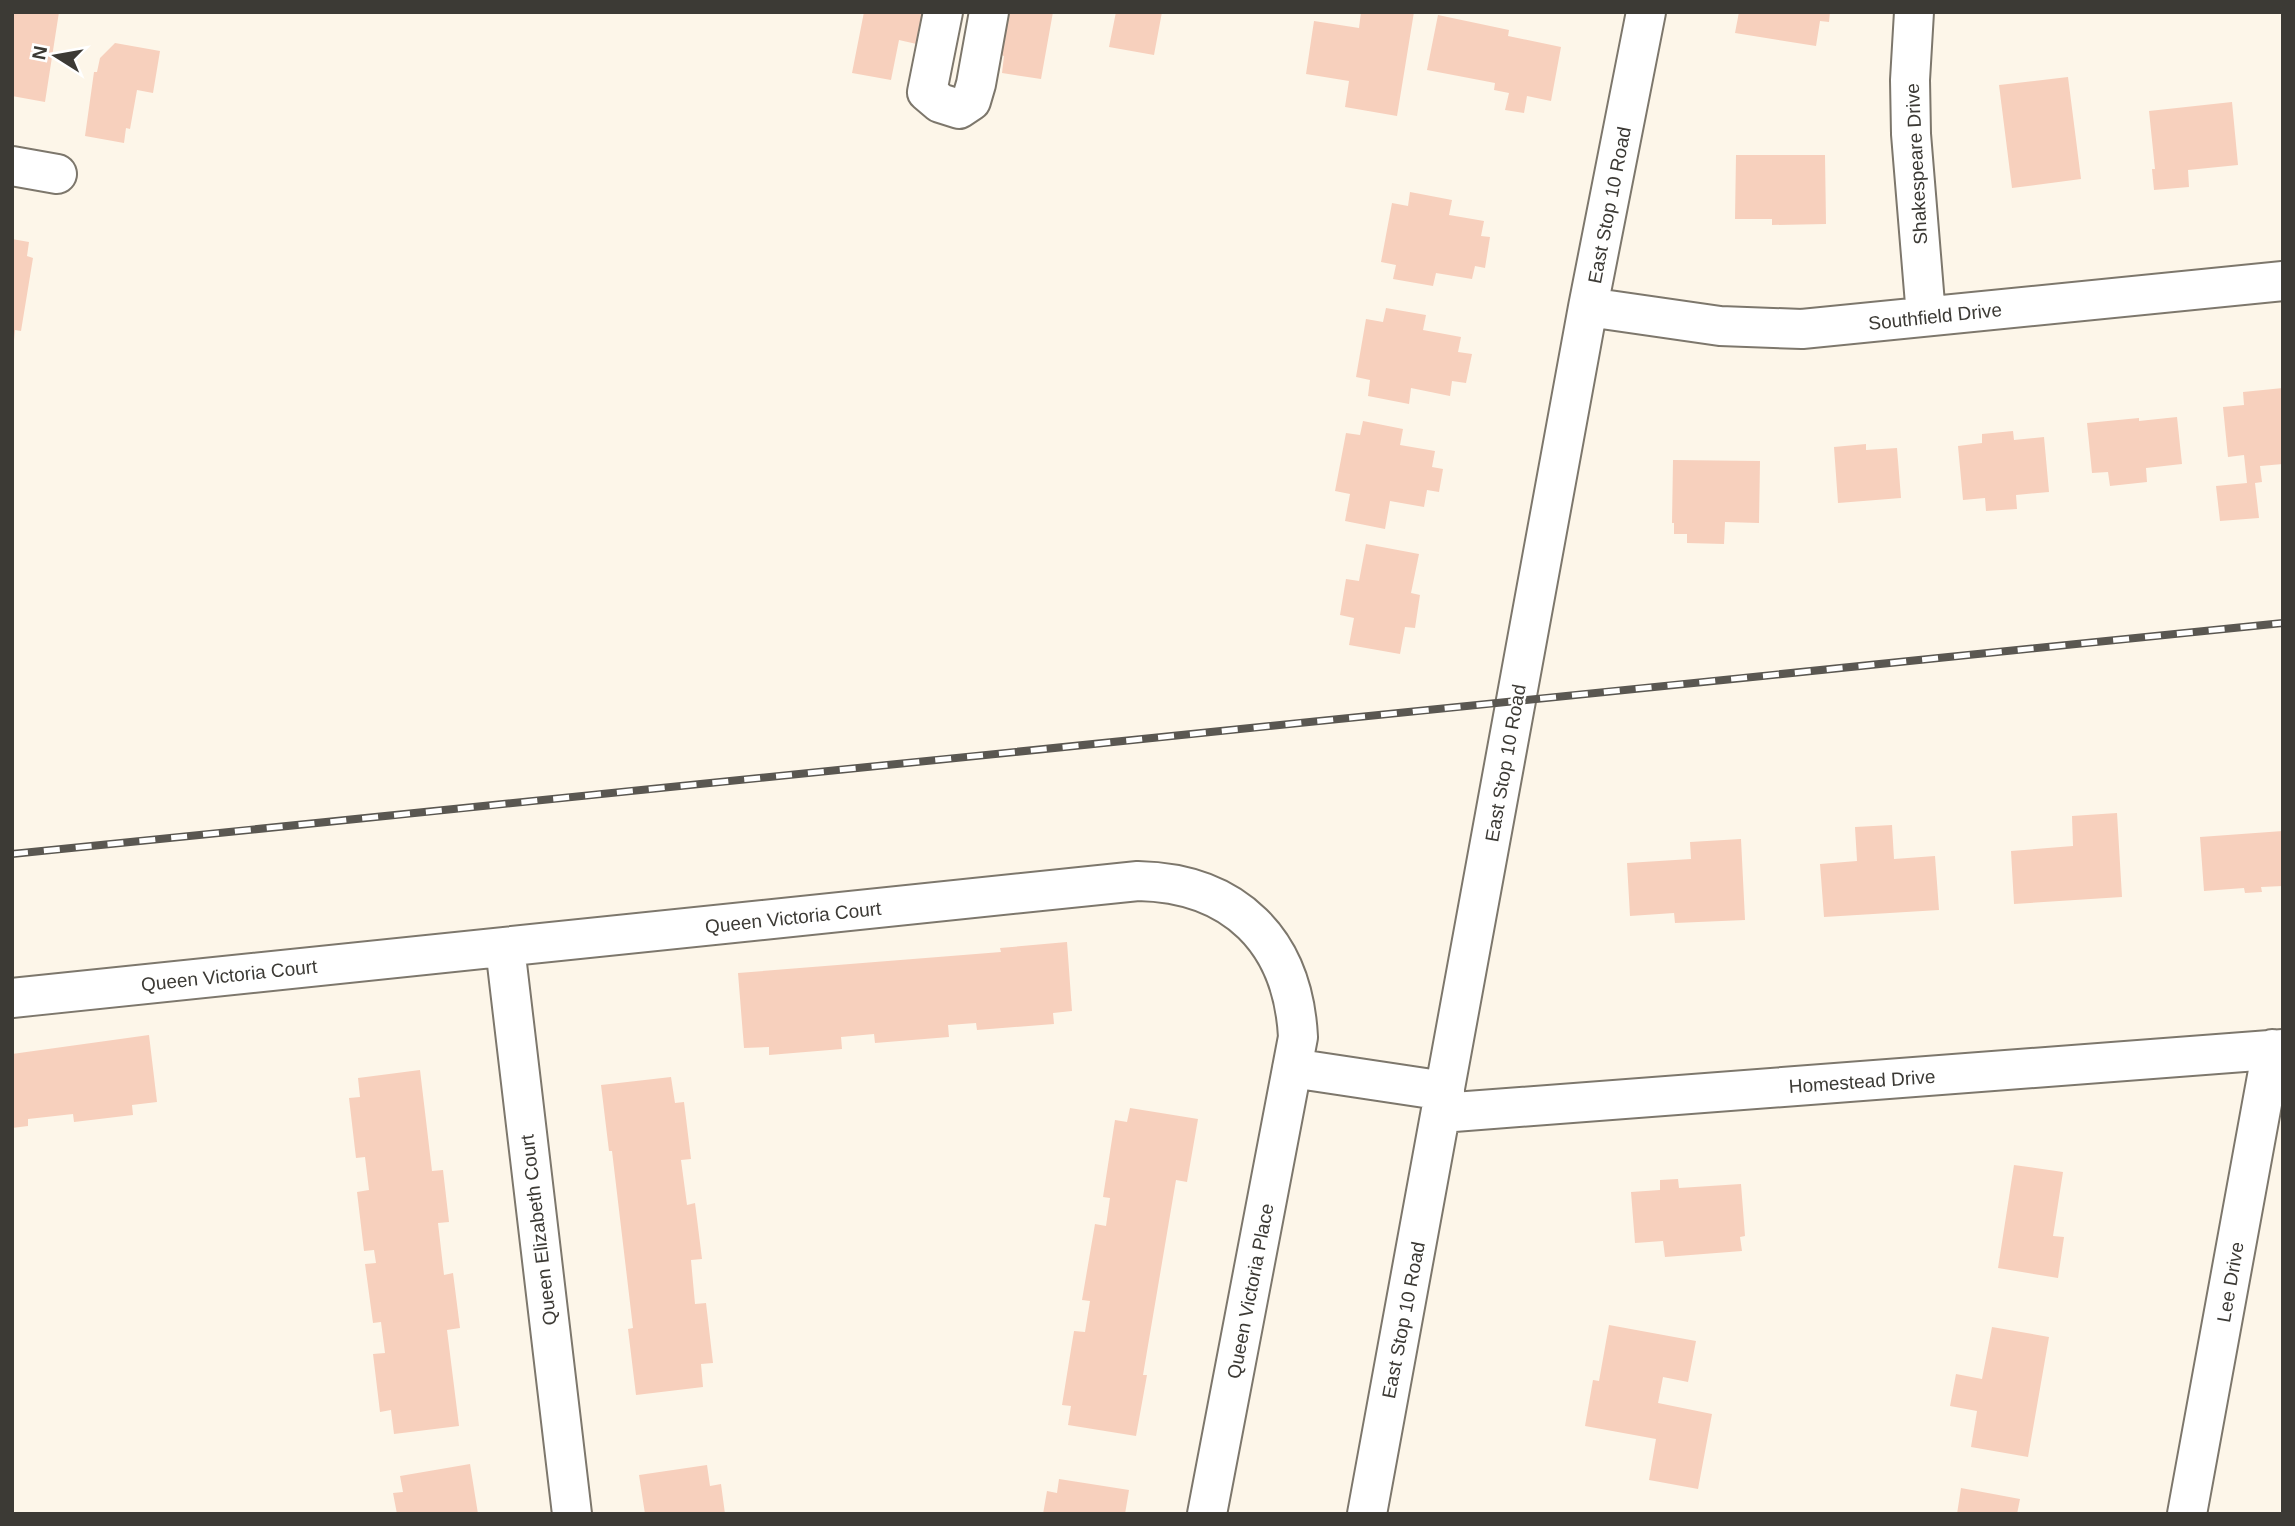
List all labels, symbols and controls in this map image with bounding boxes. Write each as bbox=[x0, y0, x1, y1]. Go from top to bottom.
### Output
north arrow bbox=[21, 21, 91, 91]
text: N bbox=[28, 44, 51, 62]
street label: Shakespeare Drive bbox=[1902, 83, 1931, 245]
street label: East Stop 10 Road bbox=[1584, 125, 1635, 285]
street label: Southfield Drive bbox=[1867, 299, 2003, 334]
street label: East Stop 10 Road bbox=[1481, 683, 1530, 843]
street label: Queen Victoria Court bbox=[704, 898, 883, 937]
street label: Queen Victoria Court bbox=[140, 956, 319, 995]
street label: Homestead Drive bbox=[1788, 1066, 1936, 1097]
street label: Queen Elizabeth Court bbox=[516, 1133, 561, 1327]
street label: Queen Victoria Place bbox=[1223, 1202, 1278, 1381]
street label: East Stop 10 Road bbox=[1378, 1240, 1429, 1400]
street label: Lee Drive bbox=[2213, 1240, 2248, 1324]

